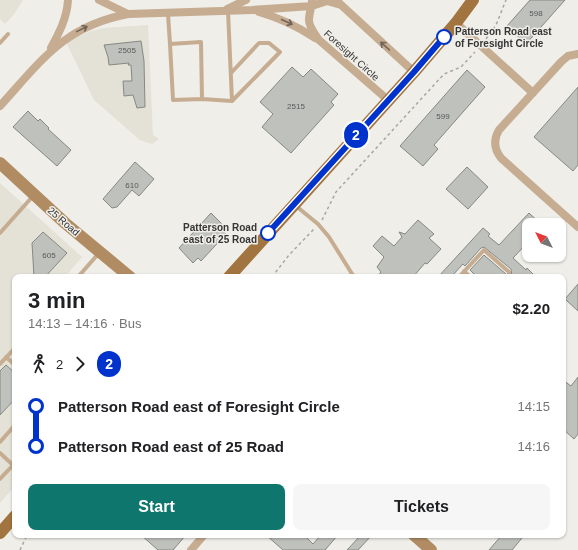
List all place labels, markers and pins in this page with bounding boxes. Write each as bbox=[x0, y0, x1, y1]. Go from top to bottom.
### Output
place label: Patterson Road east of Foresight Circle bbox=[455, 26, 552, 49]
marker: Patterson Road east of Foresight Circle bbox=[436, 29, 452, 45]
place label: Patterson Road east of 25 Road bbox=[183, 222, 257, 245]
marker: Patterson Road east of 25 Road bbox=[260, 225, 276, 241]

